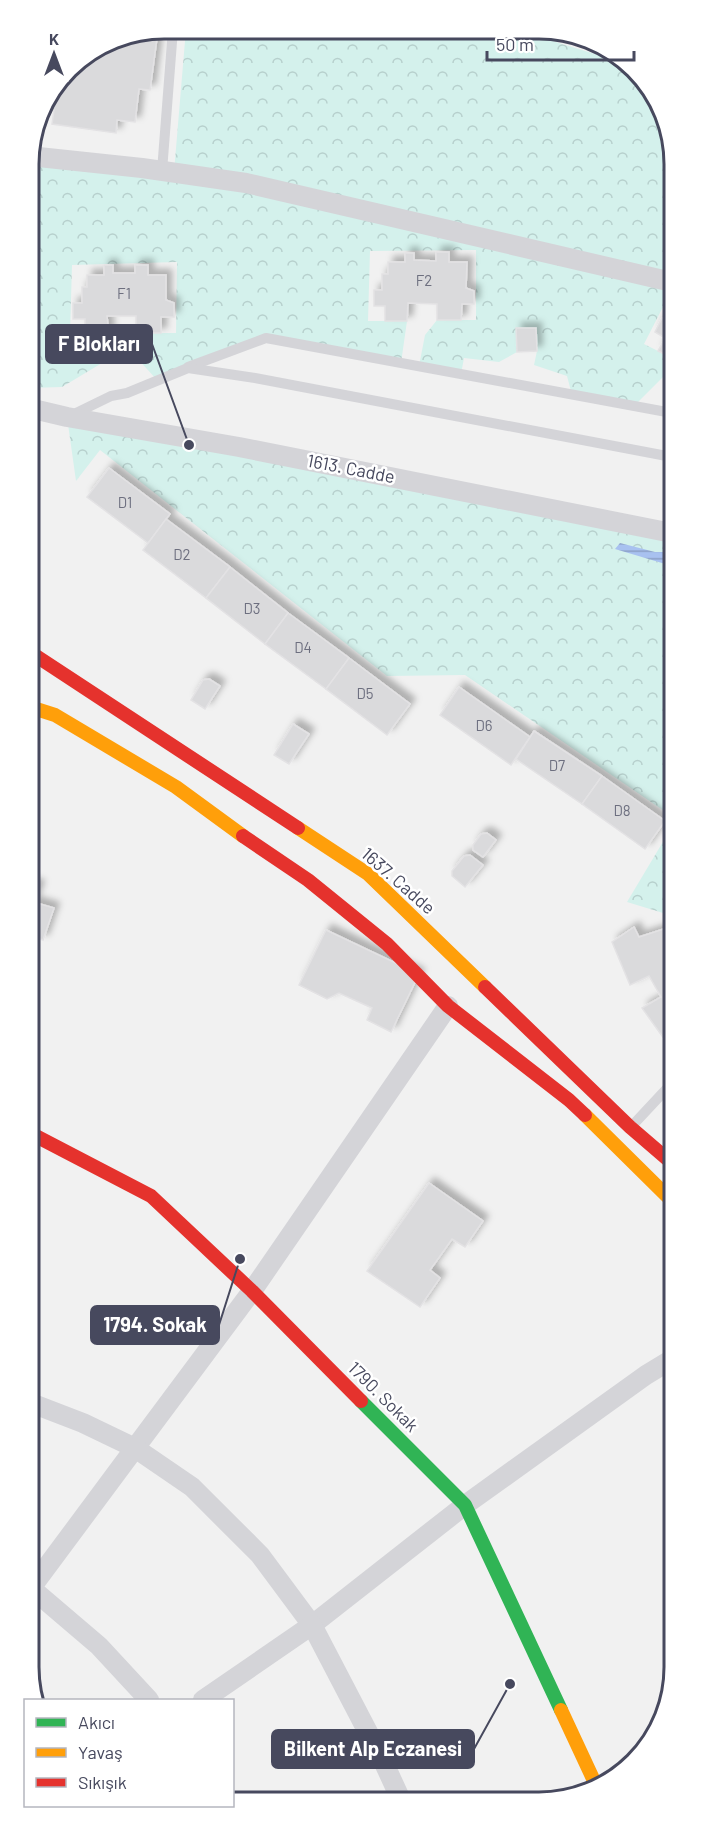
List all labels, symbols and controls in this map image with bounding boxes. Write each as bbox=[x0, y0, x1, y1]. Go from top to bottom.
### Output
north arrow bbox=[24, 24, 84, 84]
scale bar bbox=[487, 24, 634, 62]
text: K bbox=[49, 29, 59, 48]
text: 50 m bbox=[496, 33, 534, 55]
house number: F2 bbox=[416, 271, 432, 289]
house number: F1 bbox=[117, 284, 131, 302]
callout: F Blokları bbox=[46, 325, 152, 363]
text: F Blokları bbox=[58, 331, 140, 355]
street label: 1613. Cadde bbox=[306, 449, 397, 487]
house number: D1 bbox=[118, 493, 132, 511]
house number: D2 bbox=[173, 545, 191, 563]
house number: D3 bbox=[244, 599, 261, 617]
house number: D4 bbox=[294, 638, 312, 656]
house number: D5 bbox=[357, 684, 373, 702]
house number: D6 bbox=[476, 716, 493, 734]
house number: D7 bbox=[549, 756, 565, 774]
house number: D8 bbox=[613, 801, 631, 819]
street label: 1637. Cadde bbox=[357, 842, 440, 918]
callout: 1794. Sokak bbox=[91, 1306, 219, 1344]
text: 1794. Sokak bbox=[103, 1312, 207, 1336]
street label: 1790. Sokak bbox=[344, 1357, 423, 1436]
legend bbox=[24, 1699, 234, 1807]
text: Akıcı bbox=[78, 1711, 115, 1733]
callout: Bilkent Alp Eczanesi bbox=[272, 1730, 474, 1768]
text: Bilkent Alp Eczanesi bbox=[284, 1736, 462, 1760]
text: Yavaş bbox=[78, 1741, 123, 1763]
text: Sıkışık bbox=[78, 1771, 127, 1793]

